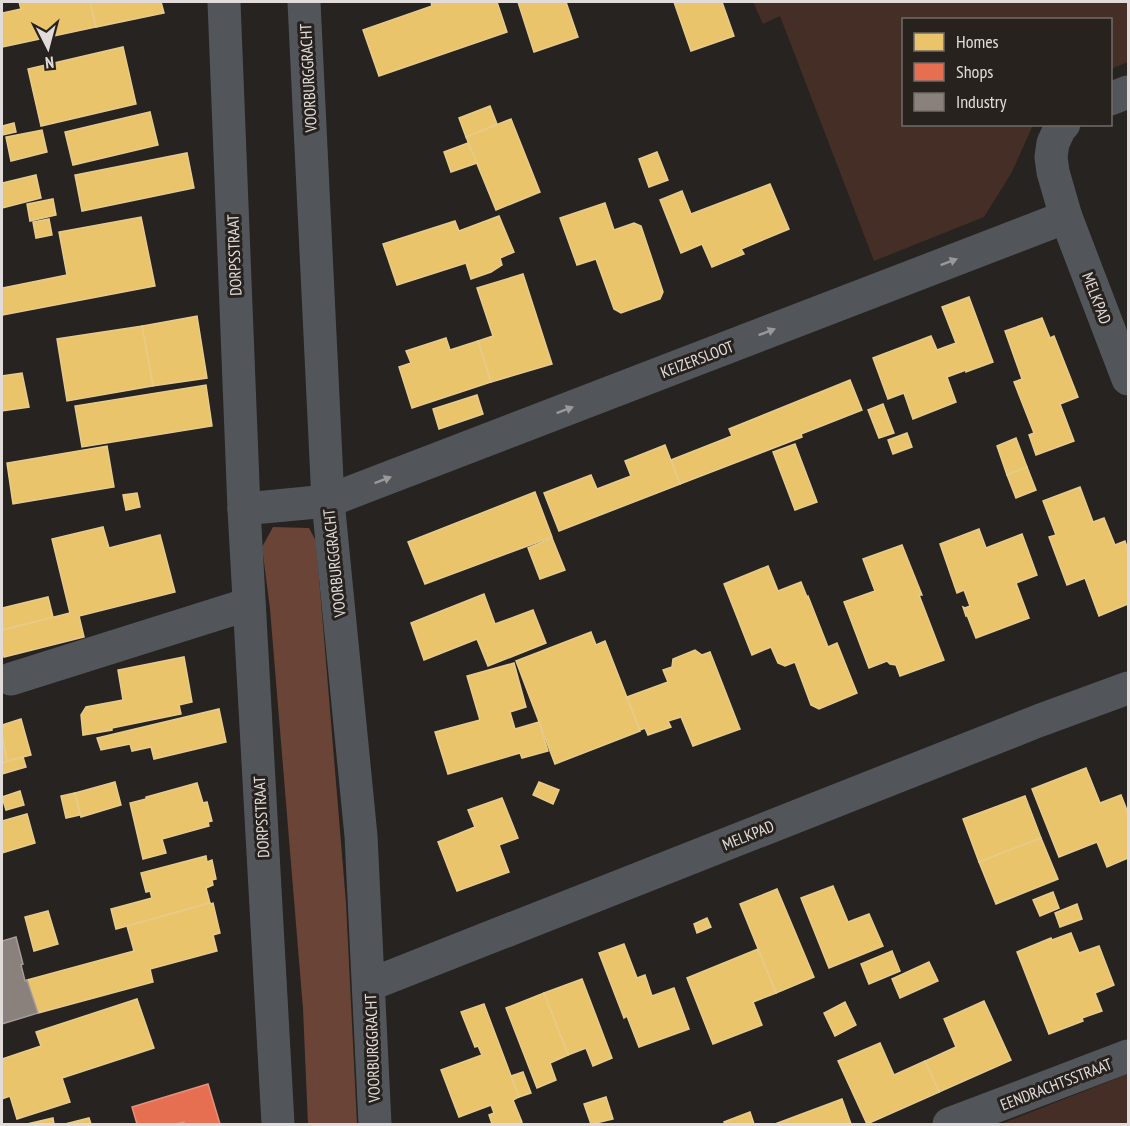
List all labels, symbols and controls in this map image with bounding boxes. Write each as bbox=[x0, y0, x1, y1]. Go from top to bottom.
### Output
north arrow bbox=[18, 18, 78, 78]
legend bbox=[902, 18, 1112, 126]
street label: VOORBURGGRACHT bbox=[295, 23, 321, 134]
text: Homes bbox=[956, 30, 999, 53]
text: N bbox=[44, 53, 55, 73]
text: Shops bbox=[956, 60, 993, 83]
text: Industry bbox=[956, 90, 1007, 113]
street label: DORPSSTRAAT bbox=[223, 214, 245, 296]
one-way arrow bbox=[940, 257, 958, 267]
street label: MELKPAD bbox=[1078, 269, 1116, 327]
one-way arrow bbox=[758, 327, 776, 337]
street label: KEIZERSLOOT bbox=[658, 336, 736, 382]
one-way arrow bbox=[556, 404, 574, 414]
one-way arrow bbox=[374, 474, 392, 484]
street label: VOORBURGGRACHT bbox=[318, 508, 350, 619]
street label: DORPSSTRAAT bbox=[249, 776, 273, 858]
street label: MELKPAD bbox=[719, 816, 777, 854]
street label: VOORBURGGRACHT bbox=[360, 993, 384, 1104]
street label: EENDRACHTSSTRAAT bbox=[997, 1054, 1115, 1114]

